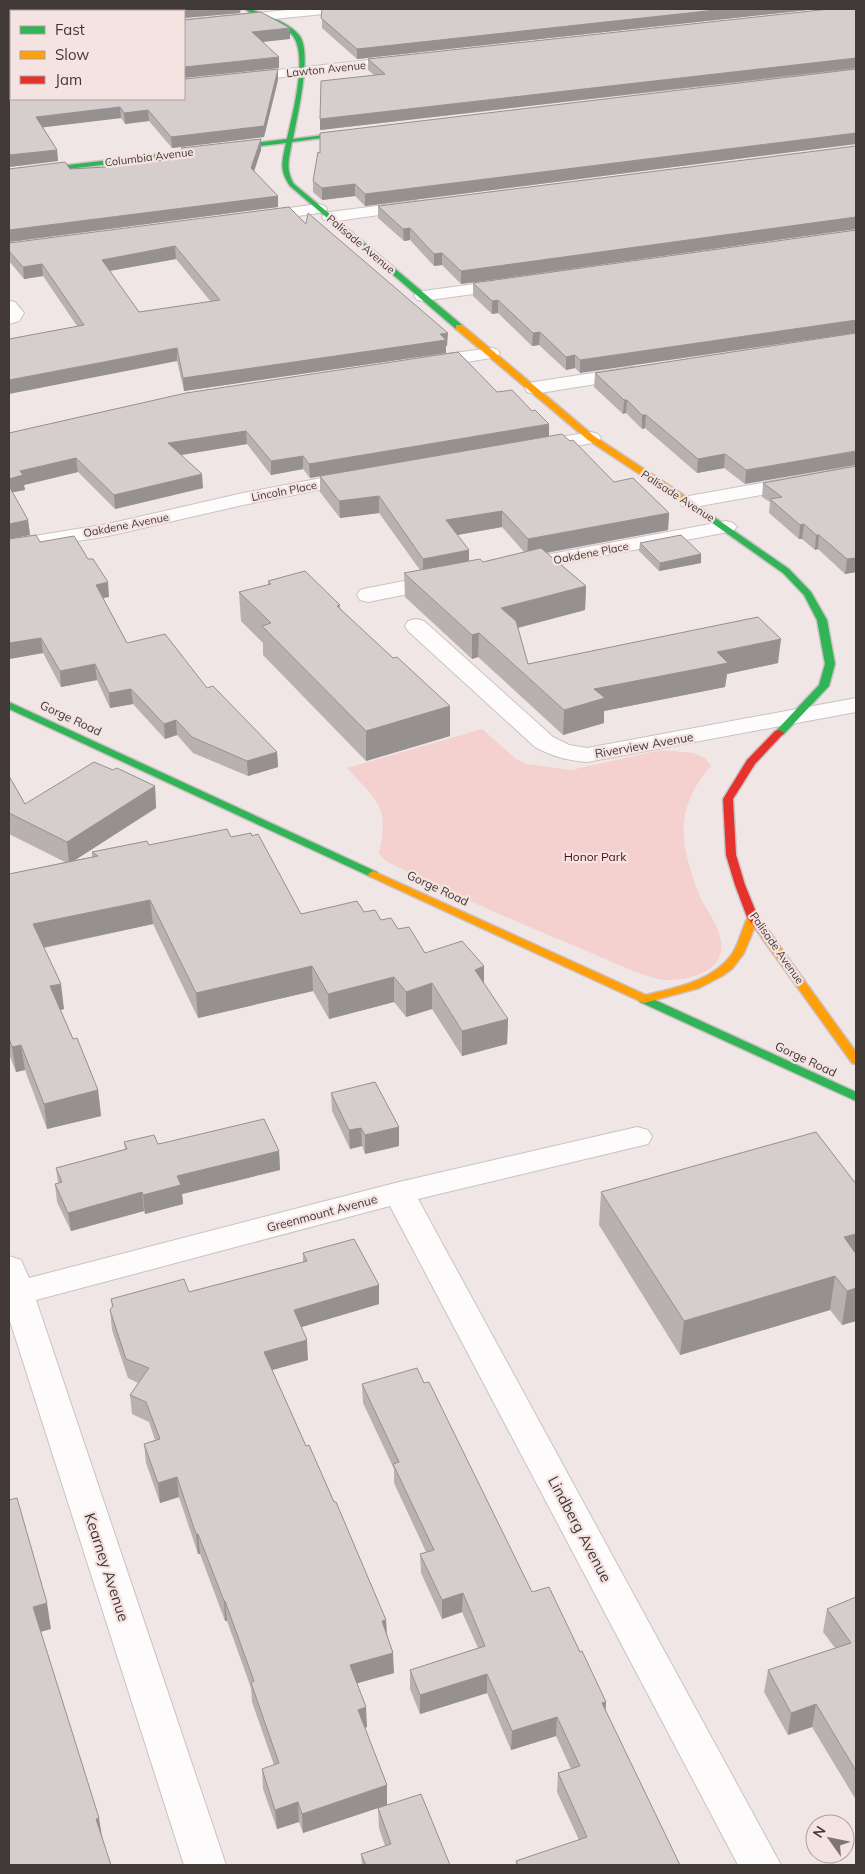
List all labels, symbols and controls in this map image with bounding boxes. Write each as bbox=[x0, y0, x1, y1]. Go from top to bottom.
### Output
legend bbox=[10, 10, 185, 100]
text: Fast bbox=[55, 20, 85, 39]
text: Slow bbox=[55, 45, 89, 64]
street label: Lawton Avenue bbox=[286, 58, 366, 80]
text: Jam bbox=[55, 70, 82, 89]
street label: Columbia Avenue bbox=[104, 145, 194, 169]
street label: Palisade Avenue bbox=[324, 211, 398, 277]
street label: Palisade Avenue bbox=[639, 467, 717, 525]
street label: Lincoln Place bbox=[250, 478, 318, 504]
street label: Oakdene Avenue bbox=[82, 510, 170, 540]
street label: Oakdene Place bbox=[552, 539, 630, 567]
street label: Gorge Road bbox=[38, 697, 104, 739]
street label: Riverview Avenue bbox=[594, 729, 694, 761]
park label: Honor Park bbox=[564, 849, 627, 864]
street label: Gorge Road bbox=[405, 867, 471, 909]
street label: Palisade Avenue bbox=[747, 909, 807, 987]
street label: Gorge Road bbox=[773, 1038, 839, 1080]
street label: Greenmount Avenue bbox=[265, 1191, 379, 1235]
street label: Lindberg Avenue bbox=[544, 1473, 616, 1585]
street label: Kearney Avenue bbox=[81, 1510, 133, 1624]
north arrow bbox=[805, 1814, 855, 1864]
text: N bbox=[809, 1823, 830, 1841]

